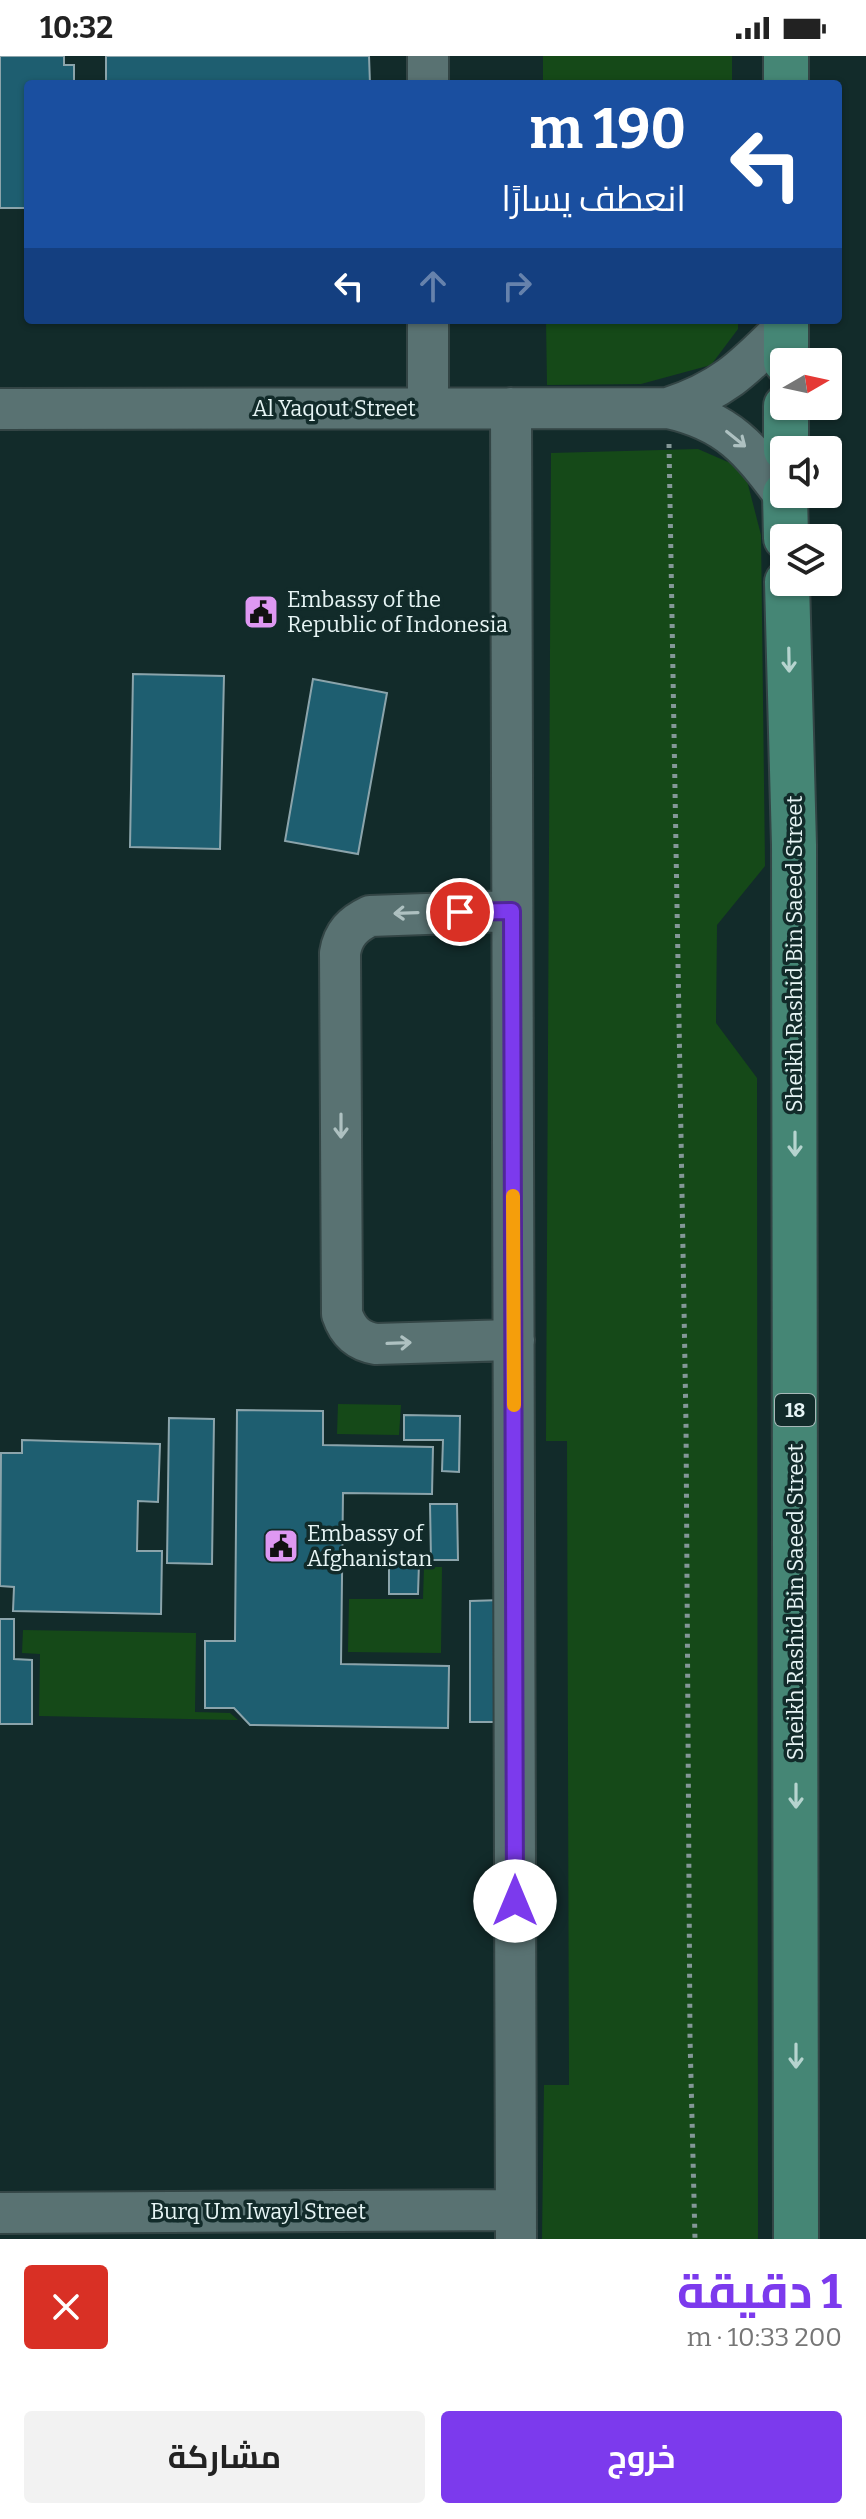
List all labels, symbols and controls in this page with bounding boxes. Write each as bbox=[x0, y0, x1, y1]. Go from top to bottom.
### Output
text: 10:32 bbox=[40, 10, 113, 46]
text: 190 m bbox=[530, 96, 686, 163]
icon: left bbox=[714, 112, 818, 216]
text: انعطف يسارًا bbox=[501, 177, 686, 221]
icon: left bbox=[327, 264, 371, 308]
icon: ahead bbox=[411, 264, 455, 308]
icon: right bbox=[495, 264, 539, 308]
north arrow bbox=[770, 348, 842, 420]
map controls bbox=[770, 348, 842, 596]
street label: Al Yaqout Street bbox=[252, 395, 416, 422]
one-way arrow bbox=[725, 430, 746, 448]
button: sound bbox=[770, 436, 842, 508]
button: layers bbox=[770, 524, 842, 596]
place label: Embassy of the Republic of Indonesia bbox=[287, 586, 508, 638]
public building icon: Embassy of the Republic of Indonesia bbox=[242, 593, 280, 631]
one-way arrow bbox=[782, 646, 797, 673]
street label: Sheikh Rashid Bin Saeed Street bbox=[781, 795, 808, 1113]
pin bbox=[426, 878, 494, 946]
icon: arrive bbox=[438, 890, 482, 934]
one-way arrow bbox=[393, 906, 420, 921]
one-way arrow bbox=[333, 1112, 349, 1139]
one-way arrow bbox=[787, 1130, 803, 1157]
one-way arrow bbox=[385, 1336, 412, 1351]
road number: 18 bbox=[775, 1394, 815, 1426]
street label: Sheikh Rashid Bin Saeed Street bbox=[782, 1443, 809, 1761]
place label: Embassy of Afghanistan bbox=[307, 1520, 432, 1572]
public building icon: Embassy of Afghanistan bbox=[262, 1527, 300, 1565]
one-way arrow bbox=[788, 1782, 804, 1809]
position arrow bbox=[473, 1859, 557, 1943]
one-way arrow bbox=[788, 2042, 804, 2069]
street label: Burq Um Iwayl Street bbox=[150, 2198, 366, 2225]
text: 1 دقيقة bbox=[677, 2263, 842, 2321]
button: close bbox=[24, 2265, 108, 2349]
text: 200 m · 10:33 bbox=[687, 2322, 842, 2353]
button: مشاركة bbox=[24, 2411, 425, 2503]
button: خروج bbox=[441, 2411, 842, 2503]

